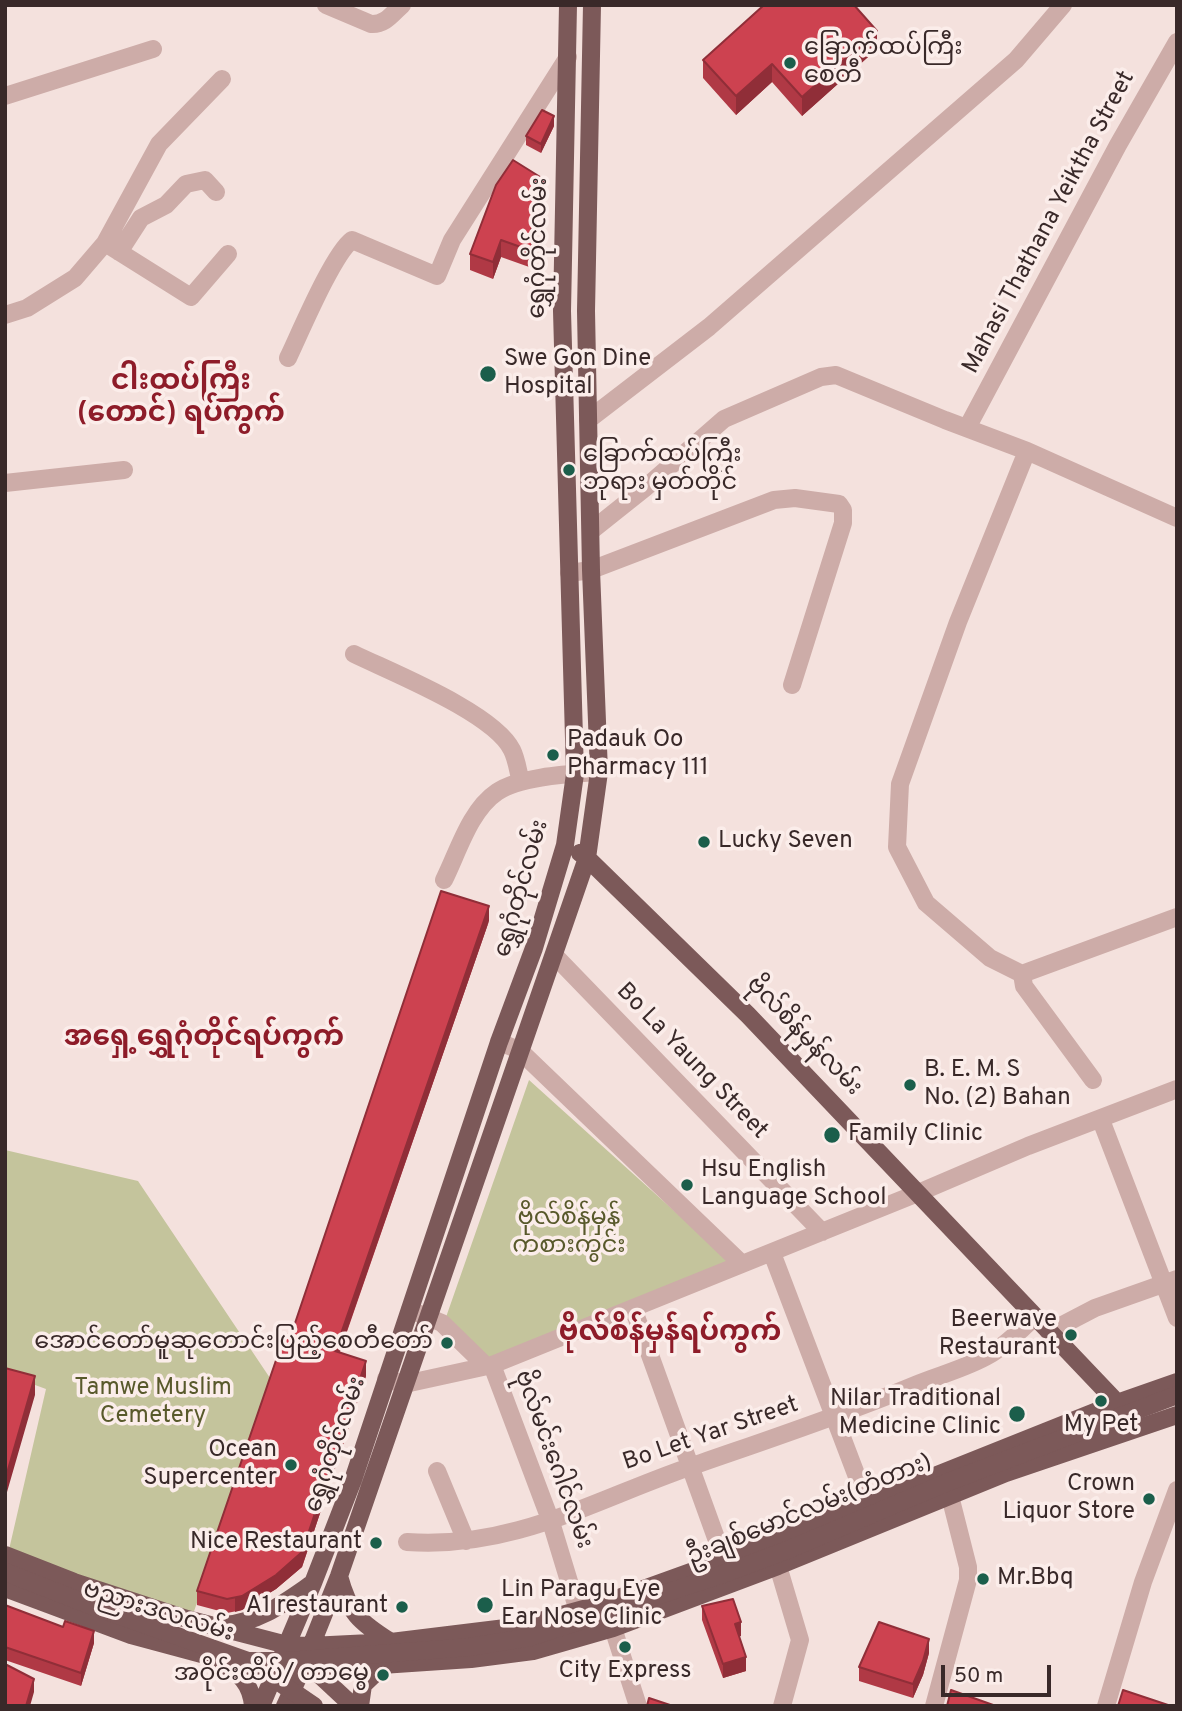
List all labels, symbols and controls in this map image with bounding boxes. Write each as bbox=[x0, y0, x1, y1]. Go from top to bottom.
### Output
place label: ခြောက်ထပ်ကြီး စေတီ bbox=[804, 35, 962, 91]
marker: ခြောက်ထပ်ကြီး စေတီ bbox=[782, 55, 798, 71]
street label: Mahasi Thathana Yeiktha Street bbox=[958, 67, 1142, 379]
street label: ရွှေဂုံတိုင်လမ်း bbox=[524, 177, 556, 319]
place label: Swe Gon Dine Hospital bbox=[504, 346, 651, 402]
marker: Swe Gon Dine Hospital bbox=[478, 364, 498, 384]
district label: ငါးထပ်ကြီး (တောင်) ရပ်ကွက် bbox=[77, 366, 285, 432]
place label: ခြောက်ထပ်ကြီး ဘုရား မှတ်တိုင် bbox=[583, 442, 741, 498]
marker: ခြောက်ထပ်ကြီး ဘုရား မှတ်တိုင် bbox=[561, 462, 577, 478]
place label: Padauk Oo Pharmacy 111 bbox=[567, 727, 709, 783]
marker: Padauk Oo Pharmacy 111 bbox=[545, 747, 561, 763]
street label: ရွှေဂုံတိုင်လမ်း bbox=[490, 817, 556, 961]
place label: Lucky Seven bbox=[718, 828, 853, 856]
marker: Lucky Seven bbox=[696, 834, 712, 850]
street label: ဗိုလ်စိန်မှန်လမ်း bbox=[739, 971, 867, 1103]
street label: Bo La Yaung Street bbox=[609, 978, 773, 1146]
district label: အရှေ့ရွှေဂုံတိုင်ရပ်ကွက် bbox=[64, 1022, 344, 1056]
place label: B. E. M. S No. (2) Bahan bbox=[924, 1057, 1071, 1113]
marker: B. E. M. S No. (2) Bahan bbox=[902, 1077, 918, 1093]
place label: Family Clinic bbox=[848, 1121, 983, 1149]
marker: Family Clinic bbox=[822, 1125, 842, 1145]
place label: Hsu English Language School bbox=[701, 1157, 887, 1213]
marker: Hsu English Language School bbox=[679, 1177, 695, 1193]
park label: ဗိုလ်စိန်မှန် ကစားကွင်း bbox=[512, 1205, 626, 1261]
place label: Beerwave Restaurant bbox=[939, 1307, 1057, 1363]
district label: ဗိုလ်စိန်မှန်ရပ်ကွက် bbox=[559, 1317, 781, 1351]
marker: Beerwave Restaurant bbox=[1063, 1327, 1079, 1343]
place label: အောင်တော်မူဆုတောင်းပြည့်စေတီတော် bbox=[34, 1329, 433, 1357]
marker: အောင်တော်မူဆုတောင်းပြည့်စေတီတော် bbox=[439, 1335, 455, 1351]
street label: ဗိုလ်မင်းဂေါင်လမ်း bbox=[506, 1367, 598, 1553]
street label: ရွှေဂုံတိုင်လမ်း bbox=[300, 1373, 374, 1517]
park label: Tamwe Muslim Cemetery bbox=[74, 1375, 232, 1431]
place label: Nilar Traditional Medicine Clinic bbox=[830, 1386, 1001, 1442]
street label: Bo Let Yar Street bbox=[620, 1392, 802, 1478]
marker: My Pet bbox=[1093, 1393, 1109, 1409]
marker: Nilar Traditional Medicine Clinic bbox=[1007, 1404, 1027, 1424]
place label: My Pet bbox=[1064, 1412, 1138, 1440]
place label: Ocean Supercenter bbox=[143, 1437, 277, 1493]
street label: ဦးချစ်မောင်လမ်း(တံတား) bbox=[683, 1449, 937, 1573]
marker: Ocean Supercenter bbox=[283, 1457, 299, 1473]
place label: Crown Liquor Store bbox=[1002, 1471, 1135, 1527]
marker: Crown Liquor Store bbox=[1141, 1491, 1157, 1507]
place label: Nice Restaurant bbox=[190, 1529, 362, 1557]
marker: Nice Restaurant bbox=[368, 1535, 384, 1551]
place label: Mr.Bbq bbox=[997, 1565, 1073, 1593]
marker: Mr.Bbq bbox=[975, 1571, 991, 1587]
street label: ဗညားဒလလမ်း bbox=[79, 1576, 237, 1650]
place label: Lin Paragu Eye Ear Nose Clinic bbox=[501, 1577, 662, 1633]
place label: A1 restaurant bbox=[246, 1593, 388, 1621]
marker: Lin Paragu Eye Ear Nose Clinic bbox=[475, 1595, 495, 1615]
marker: A1 restaurant bbox=[394, 1599, 410, 1615]
marker: City Express bbox=[617, 1639, 633, 1655]
scale bar bbox=[944, 1652, 1054, 1696]
place label: City Express bbox=[559, 1658, 691, 1686]
place label: အဝိုင်းထိပ်/ တာမွေ bbox=[174, 1661, 369, 1689]
text: 50 m bbox=[954, 1663, 1003, 1690]
marker: အဝိုင်းထိပ်/ တာမွေ bbox=[375, 1667, 391, 1683]

